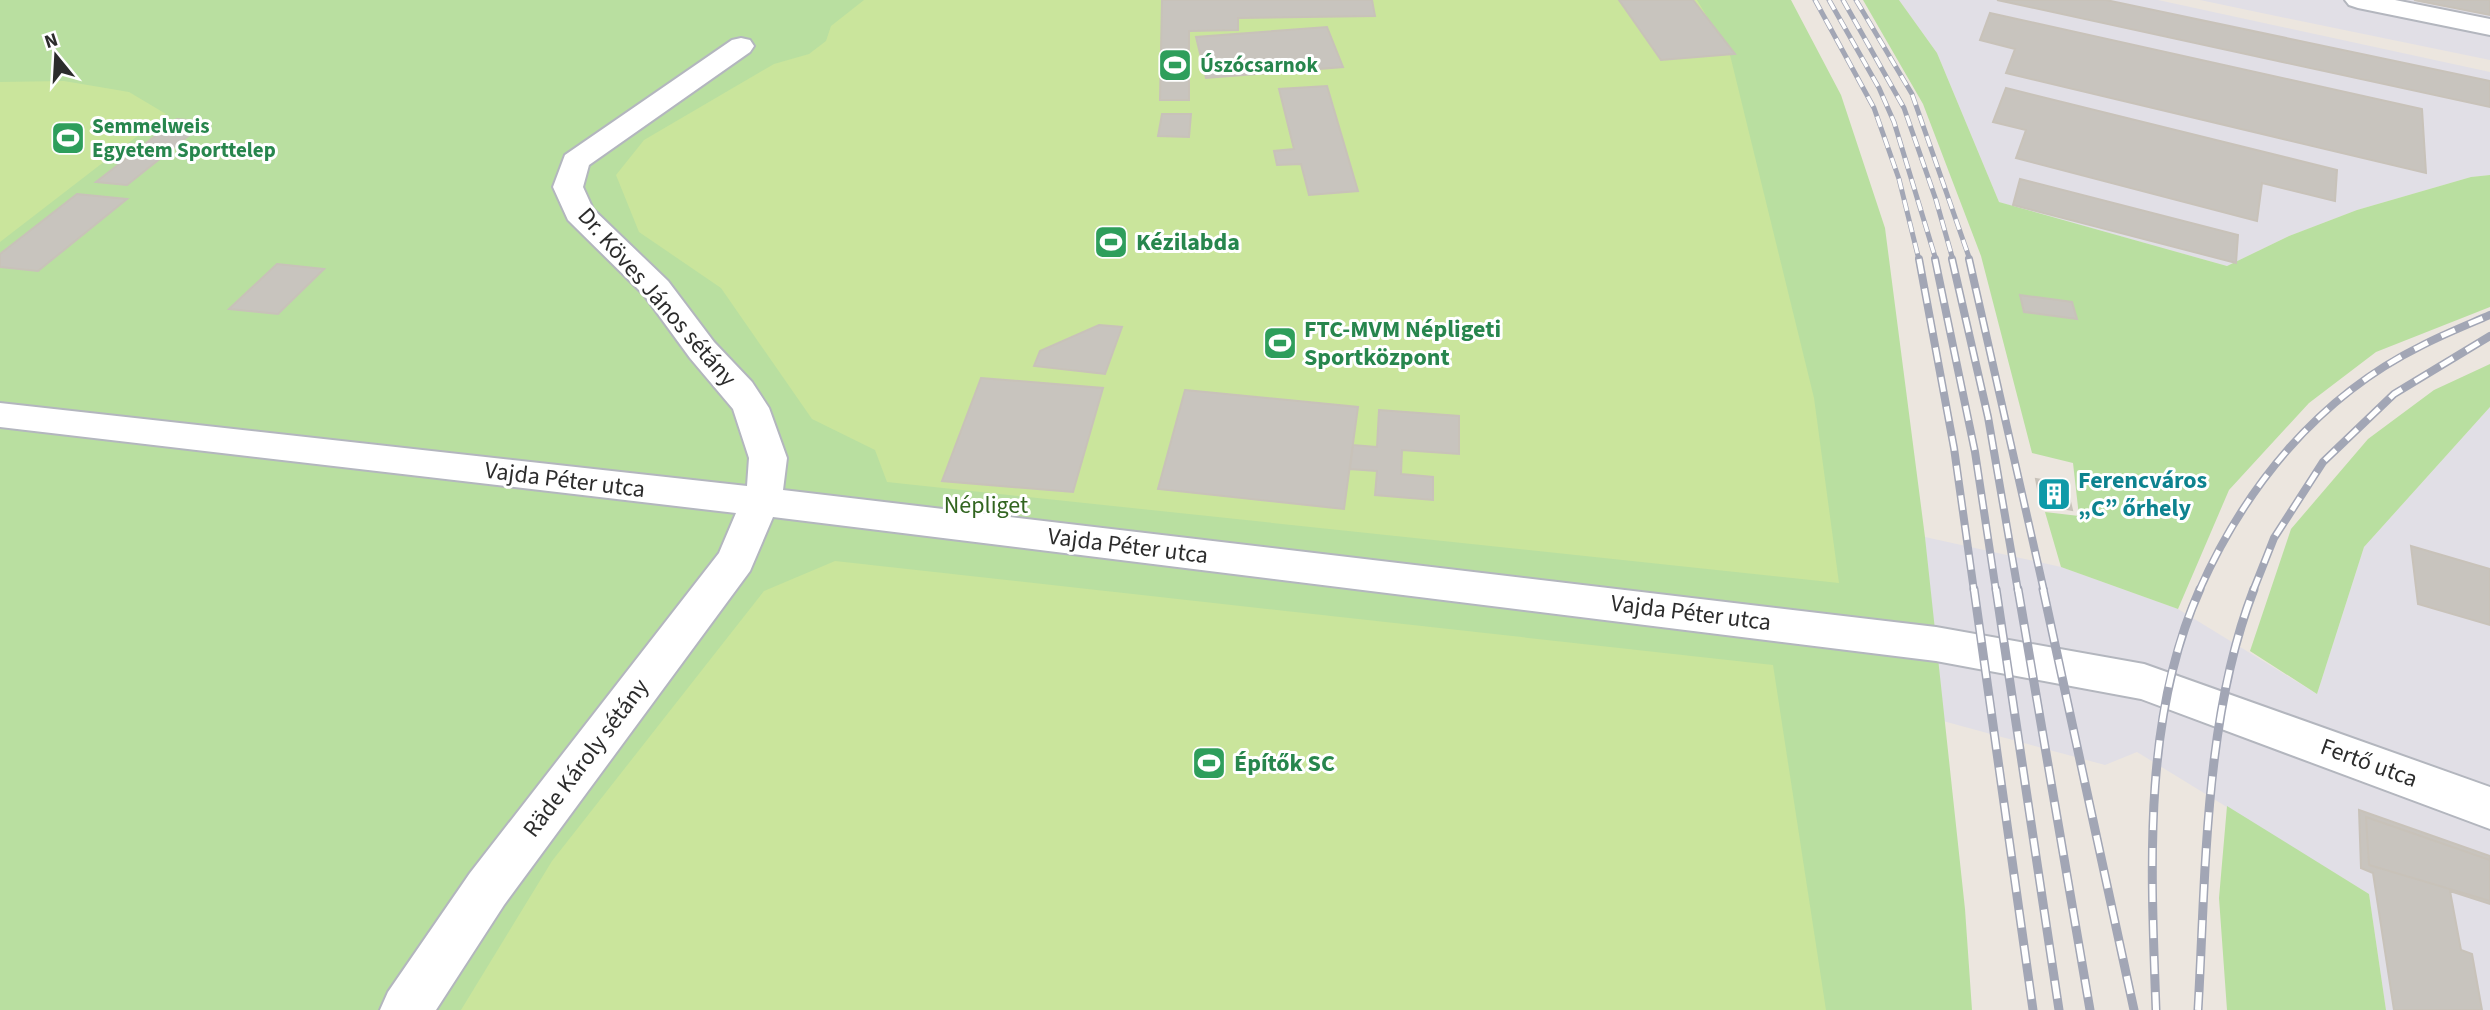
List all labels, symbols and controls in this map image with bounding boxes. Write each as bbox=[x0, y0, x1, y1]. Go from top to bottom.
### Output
north arrow bbox=[21, 21, 91, 91]
text: N bbox=[41, 26, 61, 56]
sports icon: Úszócsarnok bbox=[1156, 46, 1194, 84]
place label: Úszócsarnok bbox=[1200, 50, 1318, 80]
place label: Semmelweis Egyetem Sporttelep bbox=[92, 111, 276, 165]
sports icon: Semmelweis Egyetem Sporttelep bbox=[49, 119, 87, 157]
street label: Dr. Köves János sétány bbox=[569, 200, 745, 394]
sports icon: Kézilabda bbox=[1092, 223, 1130, 261]
place label: Kézilabda bbox=[1136, 225, 1240, 260]
place label: FTC-MVM Népligeti Sportközpont bbox=[1304, 312, 1501, 375]
sports icon: FTC-MVM Népligeti Sportközpont bbox=[1261, 324, 1299, 362]
street label: Vajda Péter utca bbox=[483, 453, 647, 507]
place label: Ferencváros „C” őrhely bbox=[2078, 463, 2207, 526]
building icon: Ferencváros „C” őrhely bbox=[2035, 475, 2073, 513]
park label: Népliget bbox=[944, 488, 1028, 523]
street label: Vajda Péter utca bbox=[1046, 519, 1210, 573]
street label: Vajda Péter utca bbox=[1609, 586, 1773, 640]
street label: Räde Károly sétány bbox=[515, 671, 657, 845]
street label: Fertő utca bbox=[2316, 729, 2422, 797]
sports icon: Építők SC bbox=[1190, 744, 1228, 782]
place label: Építők SC bbox=[1234, 746, 1335, 781]

